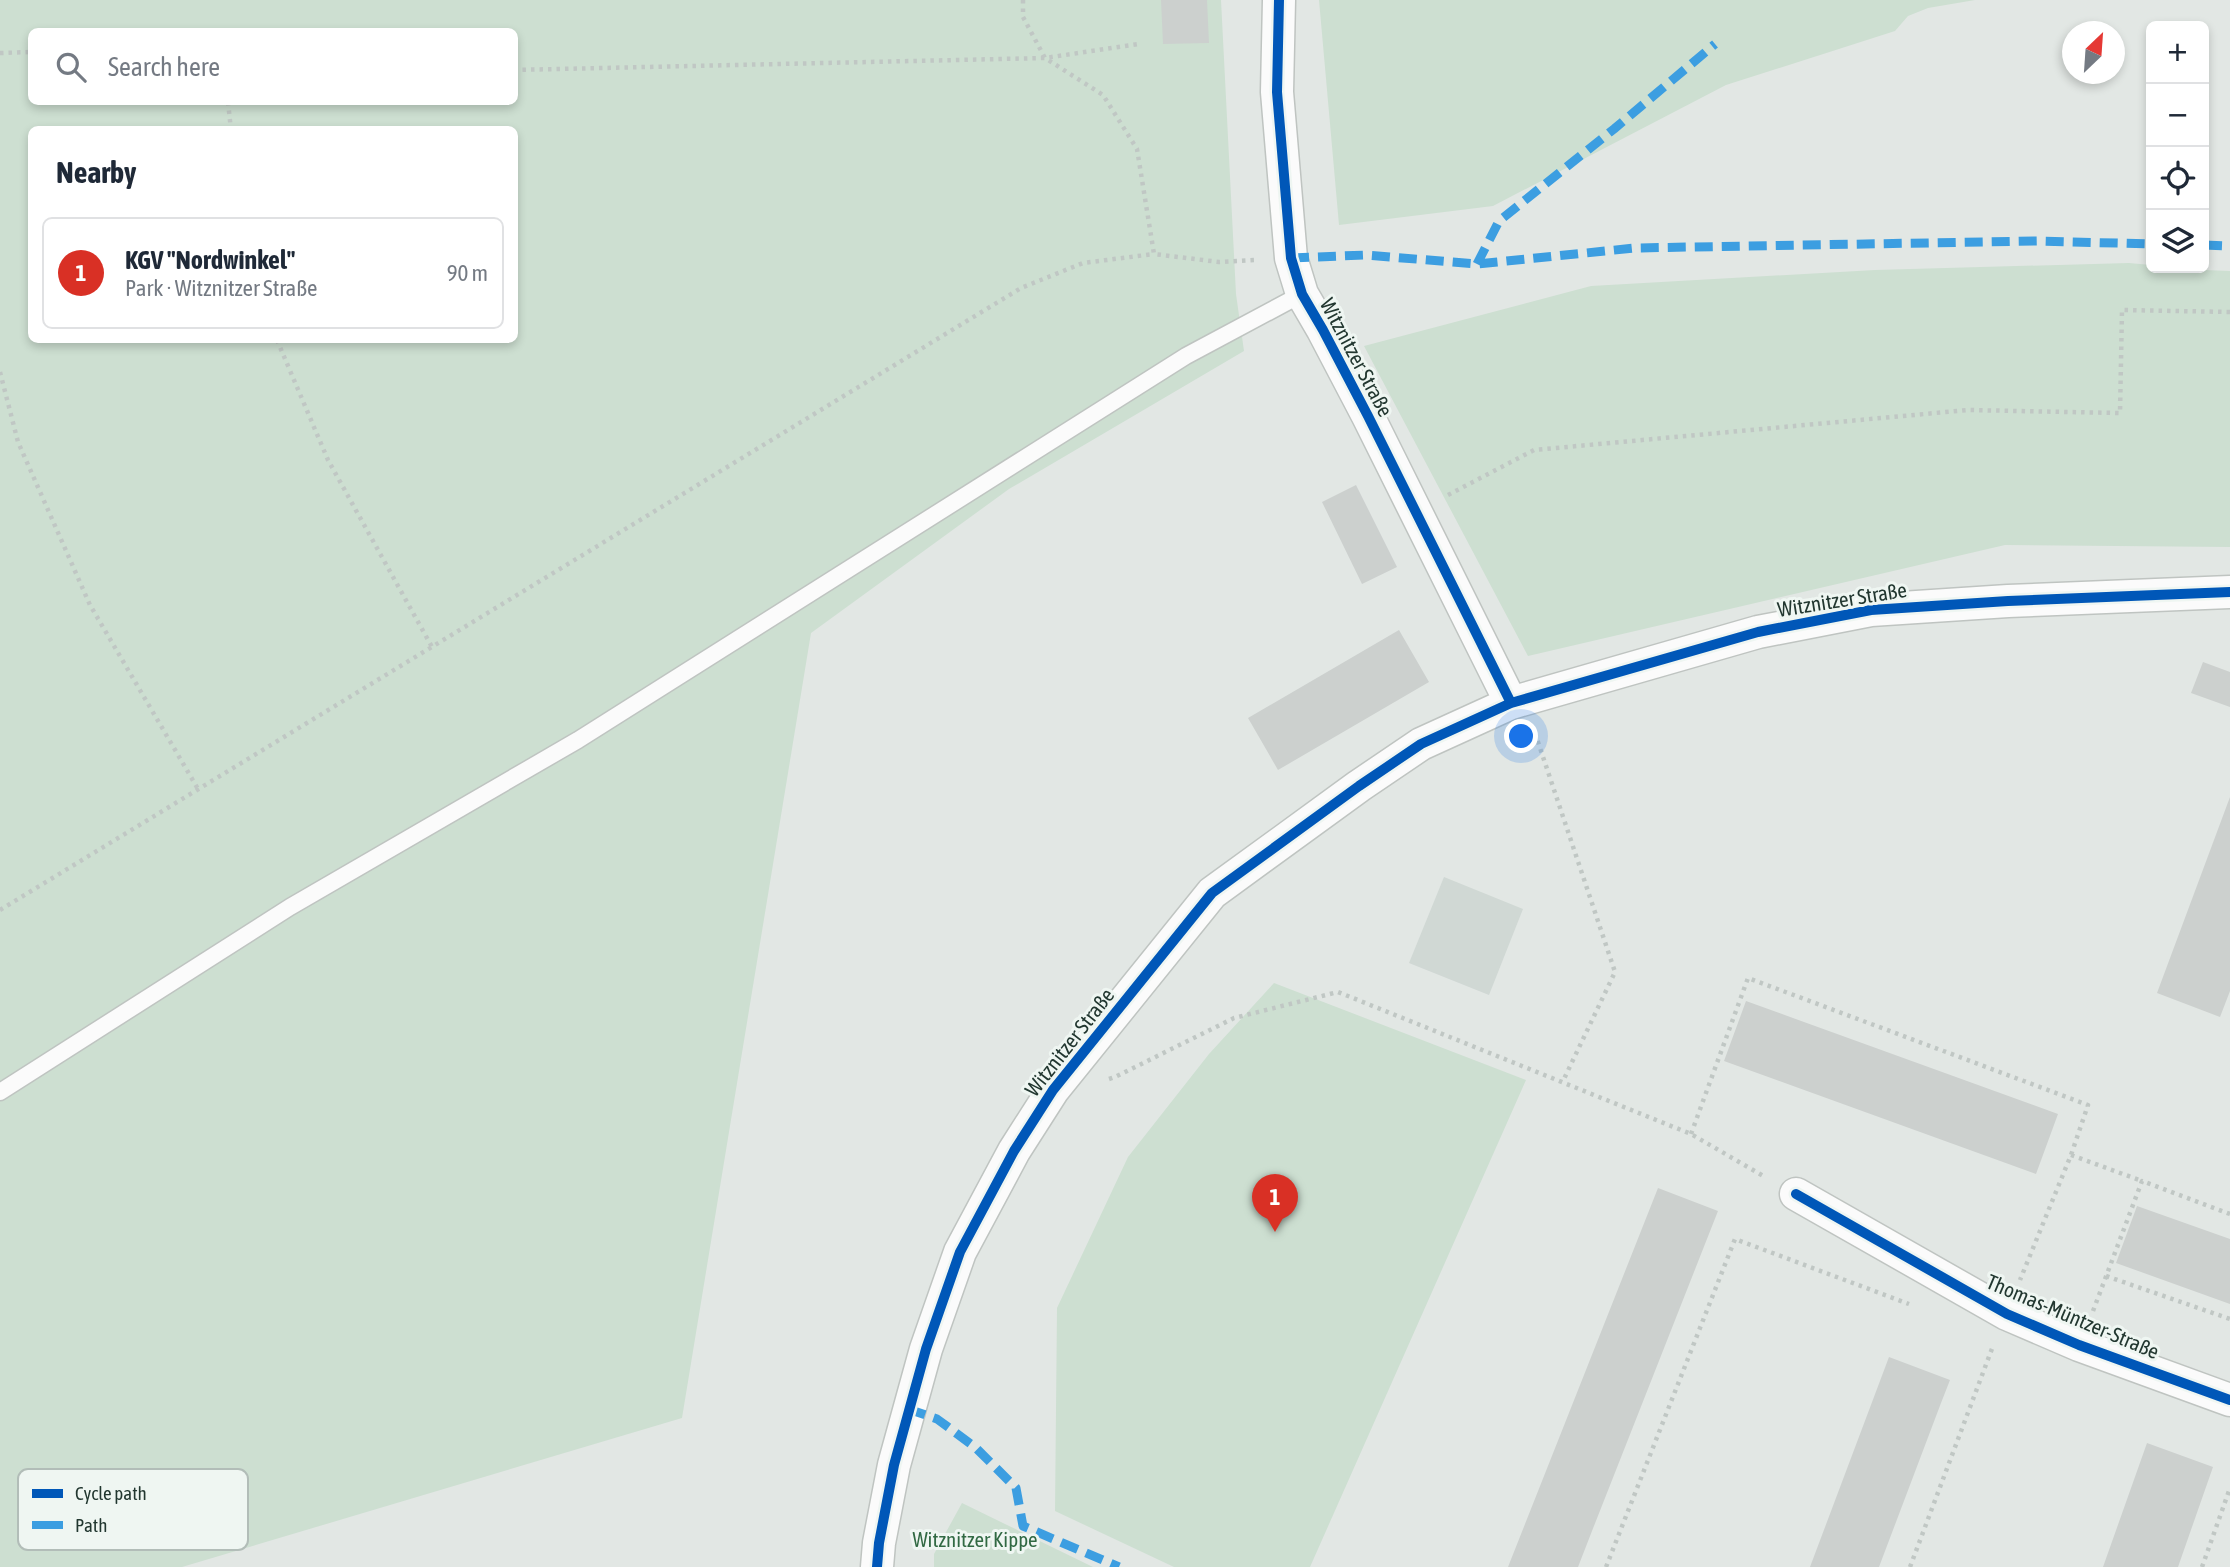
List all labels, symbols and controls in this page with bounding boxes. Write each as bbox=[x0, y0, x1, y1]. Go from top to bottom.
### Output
north arrow bbox=[2062, 21, 2125, 84]
map controls bbox=[2146, 21, 2209, 273]
button: + bbox=[2146, 21, 2209, 84]
search box bbox=[28, 28, 518, 105]
icon: search bbox=[52, 48, 90, 86]
text: Search here bbox=[108, 52, 220, 82]
button: − bbox=[2146, 84, 2209, 147]
button: locate bbox=[2146, 147, 2209, 210]
text: Nearby bbox=[56, 155, 136, 189]
button: layers bbox=[2146, 210, 2209, 273]
text: KGV "Nordwinkel" bbox=[125, 245, 295, 275]
text: 1 bbox=[76, 260, 86, 286]
text: 90 m bbox=[447, 260, 488, 286]
text: Park · Witznitzer Straße bbox=[125, 275, 318, 301]
street label: Witznitzer Straße bbox=[1316, 294, 1398, 420]
street label: Witznitzer Straße bbox=[1776, 577, 1908, 621]
your location bbox=[1504, 719, 1538, 753]
street label: Witznitzer Straße bbox=[1019, 983, 1119, 1101]
pin: 1 bbox=[1252, 1174, 1298, 1232]
street label: Thomas-Müntzer-Straße bbox=[1983, 1269, 2163, 1363]
legend bbox=[18, 1469, 248, 1550]
text: Cycle path bbox=[75, 1482, 147, 1504]
text: Path bbox=[75, 1514, 107, 1536]
park label: Witznitzer Kippe bbox=[912, 1527, 1038, 1551]

